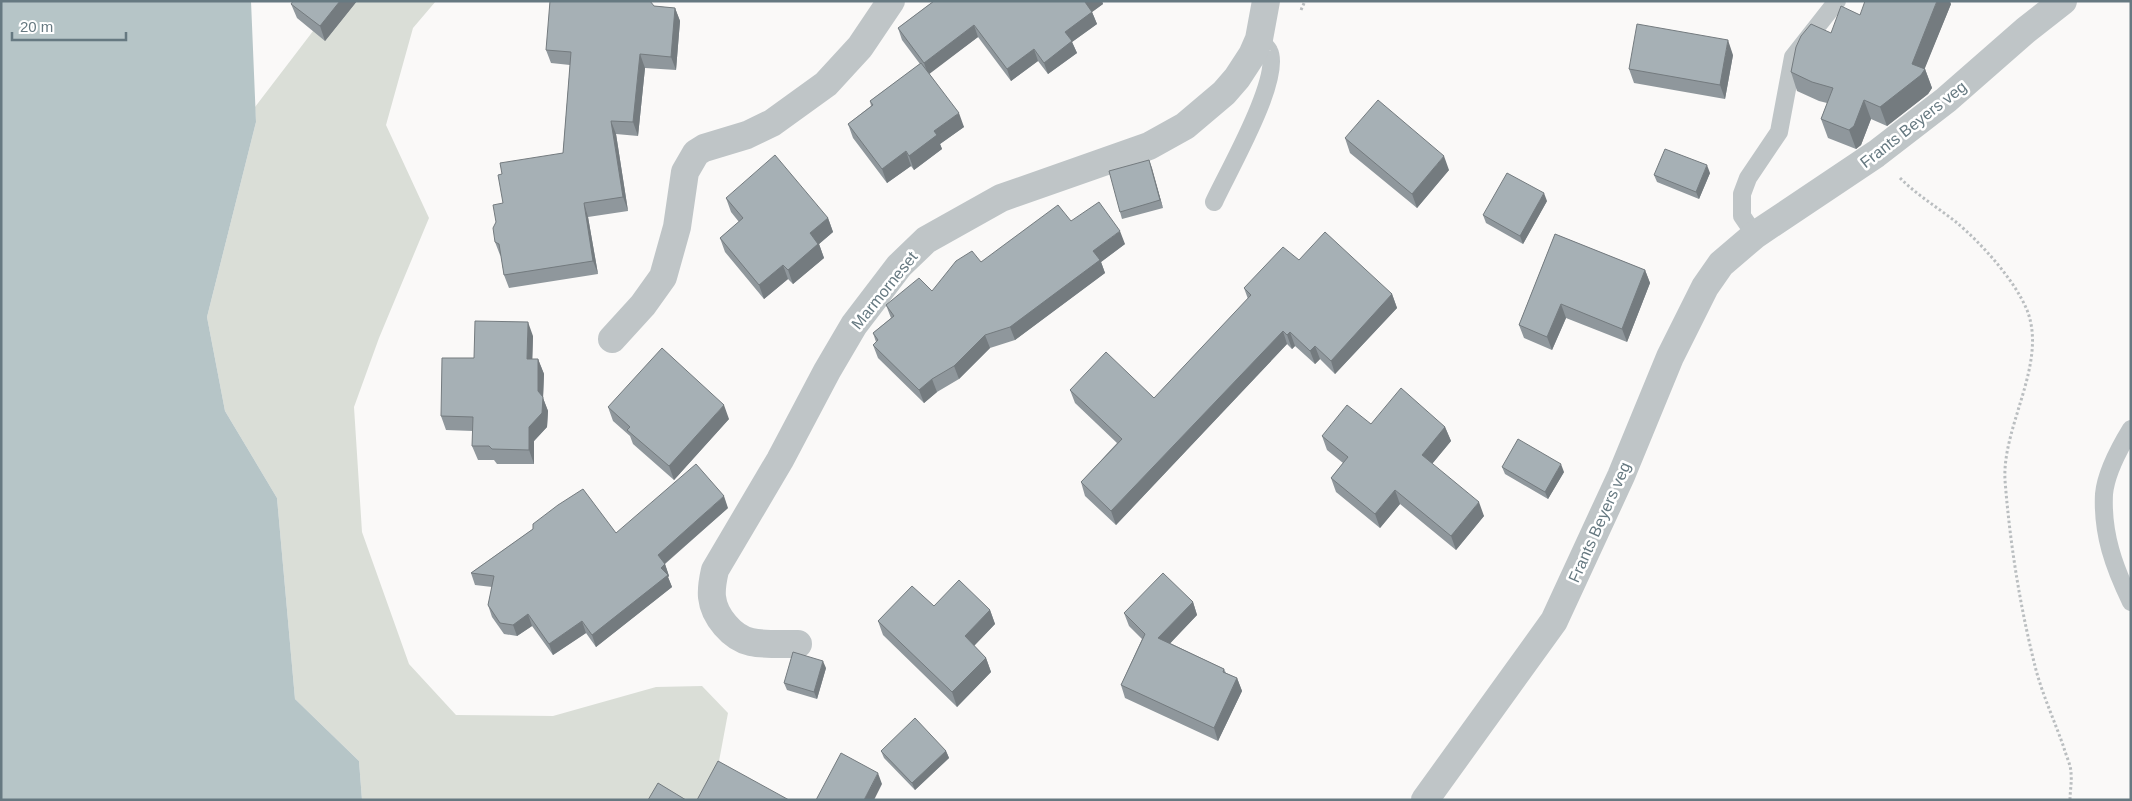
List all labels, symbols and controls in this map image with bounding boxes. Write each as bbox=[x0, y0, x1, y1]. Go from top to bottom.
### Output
scale bar bbox=[12, 10, 126, 42]
text: 20 m bbox=[20, 18, 53, 35]
street label: Frants Beyers veg bbox=[1857, 78, 1970, 171]
street label: Marmorneset bbox=[848, 248, 921, 332]
street label: Frants Beyers veg bbox=[1565, 459, 1634, 585]

